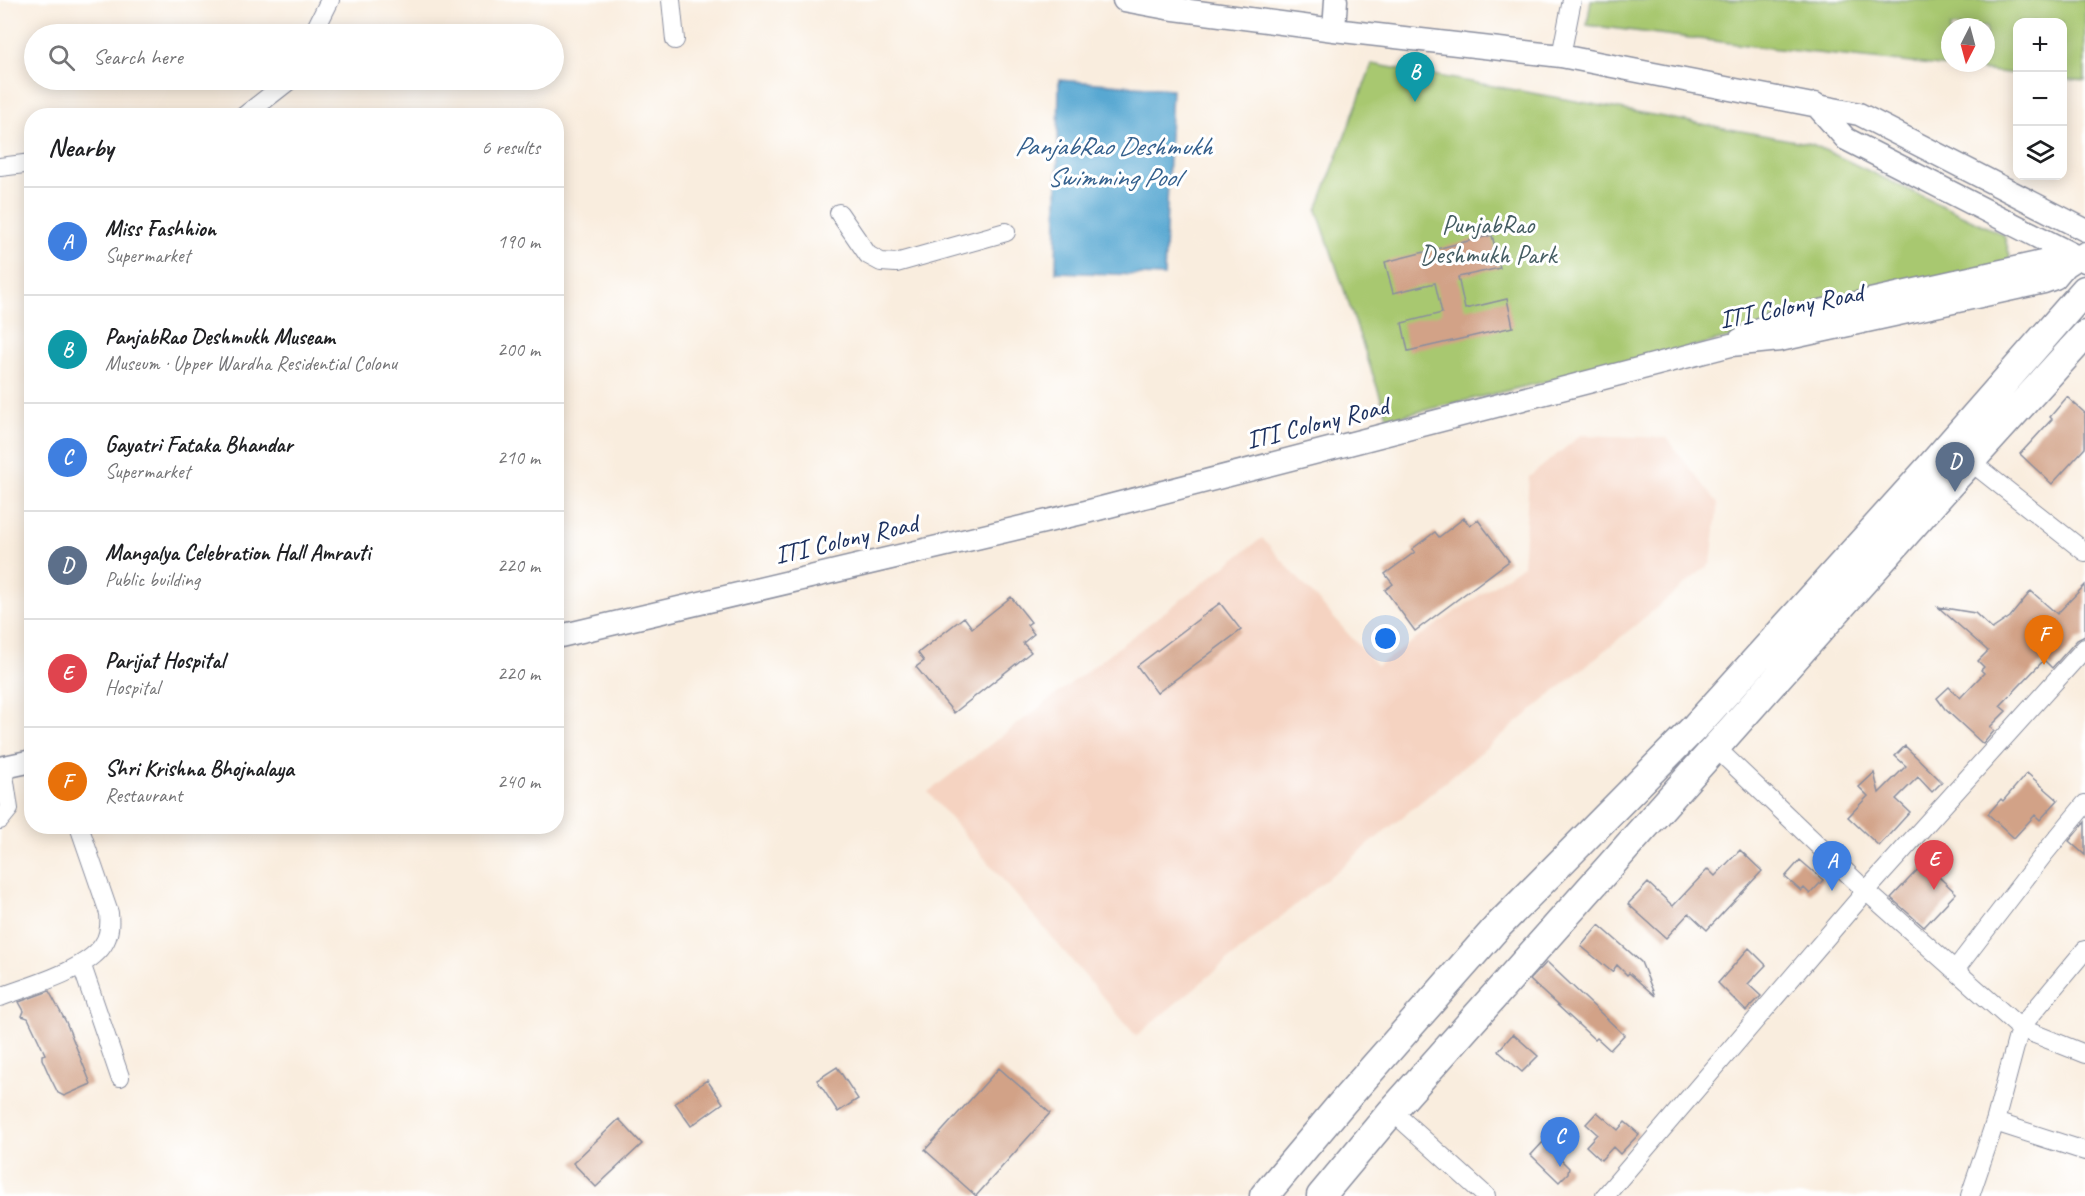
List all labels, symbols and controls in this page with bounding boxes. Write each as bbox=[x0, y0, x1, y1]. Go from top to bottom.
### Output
north arrow bbox=[1941, 18, 1995, 72]
map controls bbox=[2013, 18, 2067, 180]
button: + bbox=[2013, 18, 2067, 72]
search box bbox=[24, 24, 564, 90]
icon: search bbox=[45, 41, 78, 74]
text: Search here bbox=[93, 43, 183, 71]
pin: B bbox=[1396, 52, 1434, 102]
button: − bbox=[2013, 72, 2067, 126]
button: layers bbox=[2013, 126, 2067, 180]
water label: PanjabRao Deshmukh Swimming Pool bbox=[1014, 129, 1213, 194]
text: Nearby bbox=[48, 131, 113, 164]
text: 6 results bbox=[481, 135, 540, 160]
park label: PunjabRao Deshmukh Park bbox=[1420, 208, 1559, 271]
text: Miss Fashhion bbox=[105, 215, 216, 243]
text: A bbox=[62, 229, 73, 254]
text: 190 m bbox=[497, 229, 540, 254]
text: Supermarket bbox=[105, 243, 190, 268]
street label: ITI Colony Road bbox=[1716, 275, 1869, 336]
text: PanjabRao Deshmukh Museam bbox=[105, 323, 335, 351]
text: B bbox=[62, 337, 73, 362]
text: 200 m bbox=[497, 337, 540, 362]
text: Museum · Upper Wardha Residential Colonu bbox=[105, 351, 397, 376]
street label: ITI Colony Road bbox=[1242, 388, 1395, 457]
text: Gayatri Fataka Bhandar bbox=[105, 431, 292, 459]
pin: D bbox=[1936, 442, 1974, 492]
text: C bbox=[63, 445, 72, 470]
text: 210 m bbox=[497, 445, 540, 470]
text: Supermarket bbox=[105, 459, 190, 484]
street label: ITI Colony Road bbox=[771, 506, 924, 571]
text: Mangalya Celebration Hall Amravti bbox=[105, 539, 370, 567]
text: D bbox=[62, 553, 73, 578]
text: 220 m bbox=[497, 553, 540, 578]
text: Public building bbox=[105, 567, 200, 592]
pin: F bbox=[2024, 616, 2064, 665]
your location bbox=[1371, 624, 1400, 653]
text: Parijat Hospital bbox=[105, 647, 224, 675]
text: E bbox=[62, 661, 73, 686]
text: 220 m bbox=[497, 661, 540, 686]
text: Hospital bbox=[105, 675, 160, 700]
text: Shri Krishna Bhojnalaya bbox=[105, 755, 294, 783]
text: F bbox=[63, 769, 72, 794]
text: 240 m bbox=[497, 769, 540, 794]
text: Restaurant bbox=[105, 783, 182, 808]
pin: E bbox=[1914, 840, 1954, 890]
pin: A bbox=[1812, 842, 1852, 891]
pin: C bbox=[1540, 1118, 1580, 1167]

